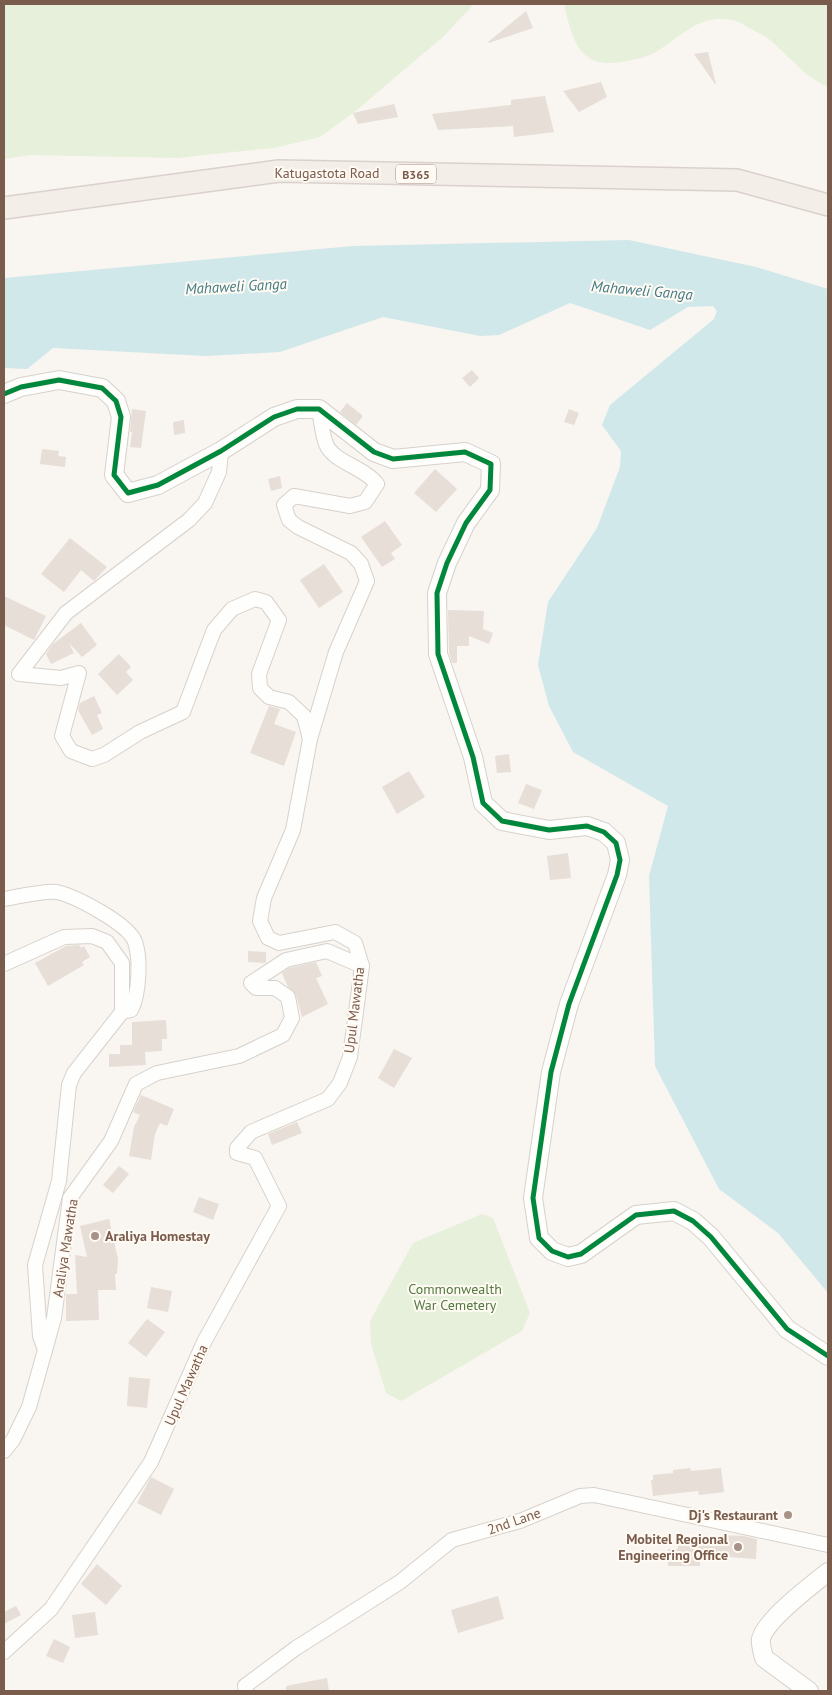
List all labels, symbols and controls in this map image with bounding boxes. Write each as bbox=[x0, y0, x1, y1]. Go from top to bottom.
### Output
street label: Katugastota Road bbox=[275, 164, 379, 182]
road number: B365 bbox=[396, 164, 436, 183]
water label: Mahaweli Ganga bbox=[185, 274, 288, 298]
water label: Mahaweli Ganga bbox=[590, 276, 694, 304]
street label: Upul Mawatha bbox=[340, 966, 368, 1054]
street label: Araliya Mawatha bbox=[48, 1197, 82, 1299]
place label: Araliya Homestay bbox=[105, 1227, 210, 1245]
marker: Araliya Homestay bbox=[89, 1230, 101, 1242]
park label: Commonwealth War Cemetery bbox=[408, 1280, 502, 1314]
street label: Upul Mawatha bbox=[160, 1342, 212, 1428]
street label: 2nd Lane bbox=[485, 1503, 543, 1539]
place label: Dj's Restaurant bbox=[689, 1506, 778, 1524]
marker: Dj's Restaurant bbox=[782, 1509, 794, 1521]
place label: Mobitel Regional Engineering Office bbox=[618, 1530, 729, 1564]
marker: Mobitel Regional Engineering Office bbox=[732, 1541, 744, 1553]

